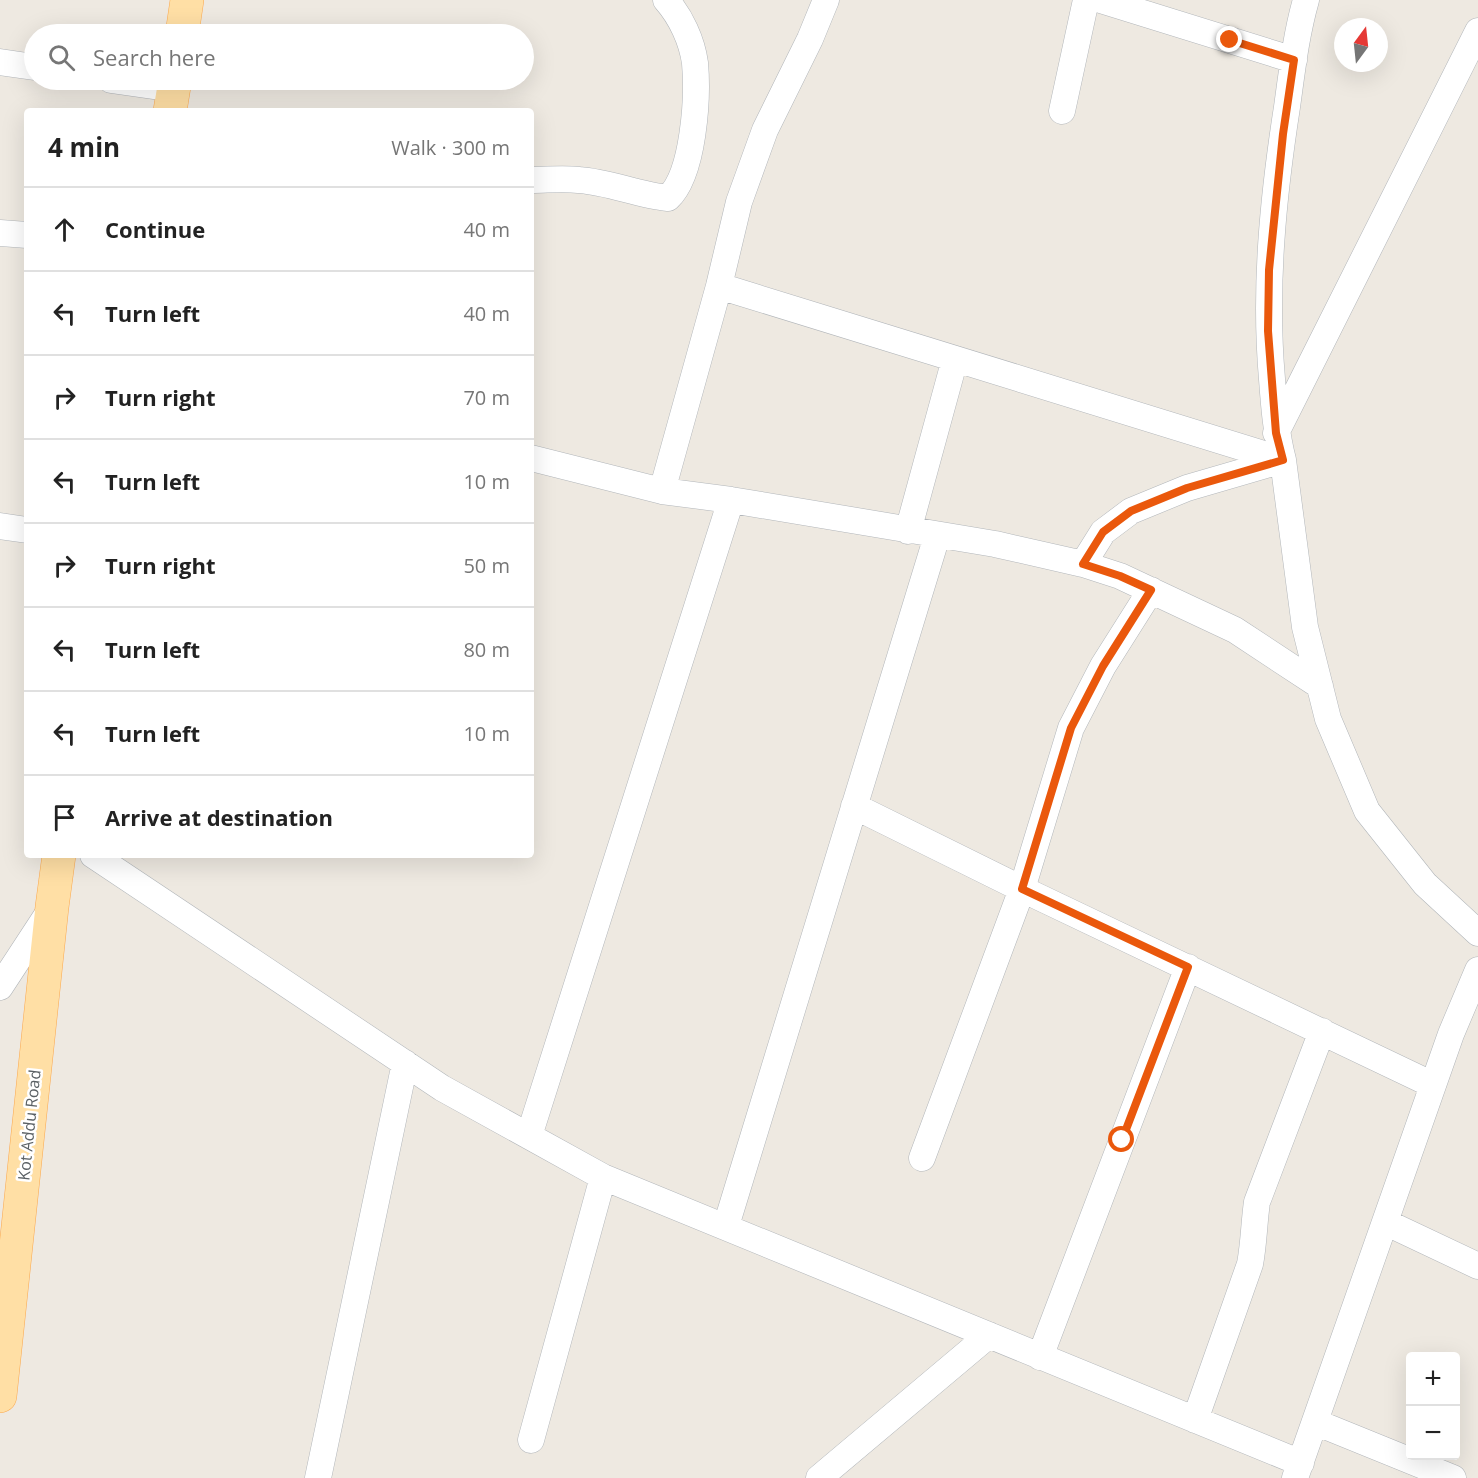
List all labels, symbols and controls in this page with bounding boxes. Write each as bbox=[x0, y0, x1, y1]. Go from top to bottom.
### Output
north arrow bbox=[1334, 18, 1388, 72]
search box bbox=[24, 24, 534, 90]
route end bbox=[1216, 26, 1242, 52]
icon: search bbox=[45, 41, 78, 74]
text: Search here bbox=[93, 42, 216, 72]
text: 4 min bbox=[48, 129, 120, 165]
text: Walk · 300 m bbox=[391, 134, 510, 161]
icon: ahead bbox=[48, 213, 81, 246]
text: Continue bbox=[105, 214, 205, 244]
text: 40 m bbox=[463, 216, 510, 243]
icon: left bbox=[48, 297, 81, 330]
text: Turn left bbox=[105, 298, 200, 328]
text: 40 m bbox=[463, 300, 510, 327]
icon: right bbox=[48, 381, 81, 414]
text: Turn right bbox=[105, 382, 216, 412]
text: 70 m bbox=[463, 384, 510, 411]
icon: left bbox=[48, 465, 81, 498]
text: Turn left bbox=[105, 466, 200, 496]
text: 10 m bbox=[463, 468, 510, 495]
icon: right bbox=[48, 549, 81, 582]
text: Turn right bbox=[105, 550, 216, 580]
text: 50 m bbox=[463, 552, 510, 579]
icon: left bbox=[48, 633, 81, 666]
text: Turn left bbox=[105, 634, 200, 664]
text: 80 m bbox=[463, 636, 510, 663]
icon: left bbox=[48, 717, 81, 750]
text: Turn left bbox=[105, 718, 200, 748]
text: 10 m bbox=[463, 720, 510, 747]
icon: arrive bbox=[48, 801, 81, 834]
text: Arrive at destination bbox=[105, 802, 333, 832]
street label: Kot Addu Road bbox=[12, 1069, 46, 1181]
route start bbox=[1108, 1126, 1134, 1152]
map controls bbox=[1406, 1352, 1460, 1460]
button: + bbox=[1406, 1352, 1460, 1406]
button: − bbox=[1406, 1406, 1460, 1460]

